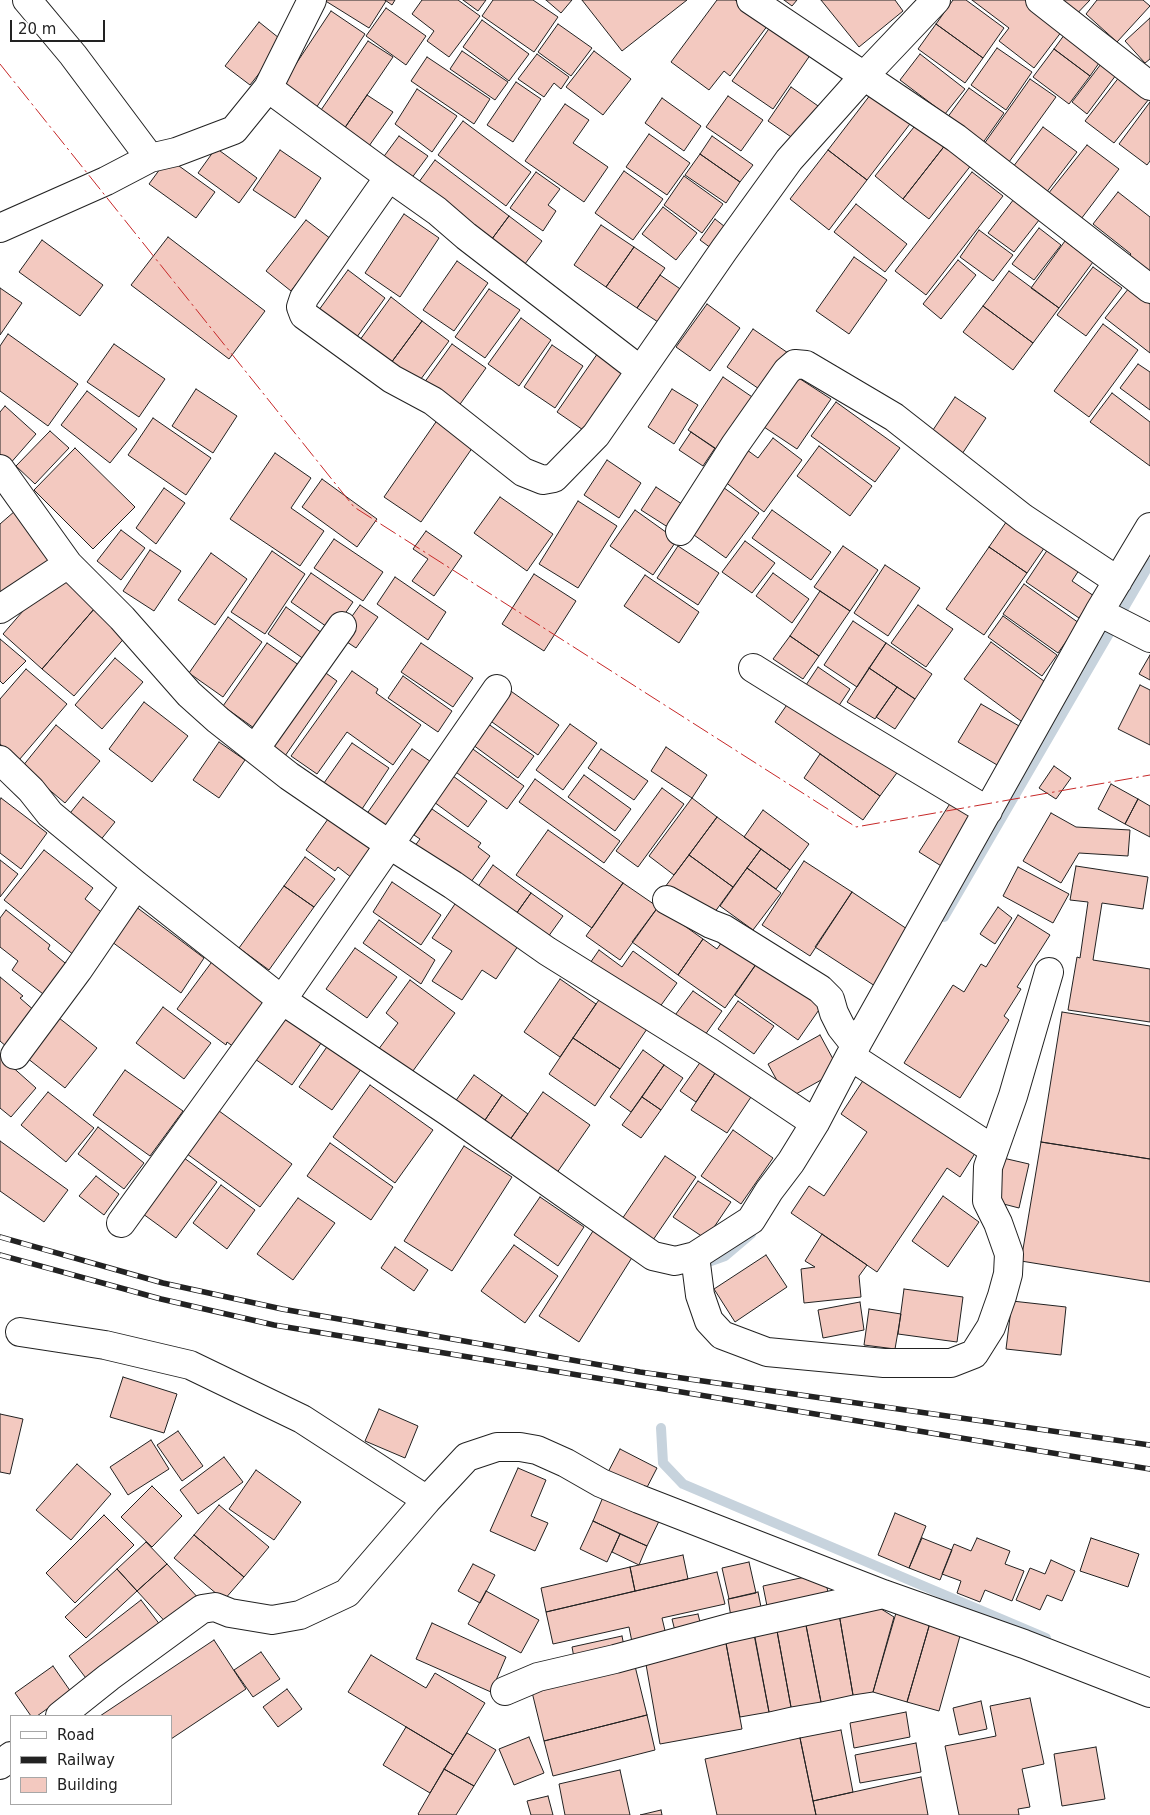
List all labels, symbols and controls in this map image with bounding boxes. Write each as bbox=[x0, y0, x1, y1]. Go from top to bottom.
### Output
scale bar bbox=[12, 10, 108, 42]
text: 20 m bbox=[18, 20, 56, 38]
legend bbox=[10, 1715, 172, 1805]
text: Road bbox=[57, 1726, 95, 1744]
text: Railway bbox=[57, 1751, 115, 1769]
text: Building bbox=[57, 1776, 118, 1794]

